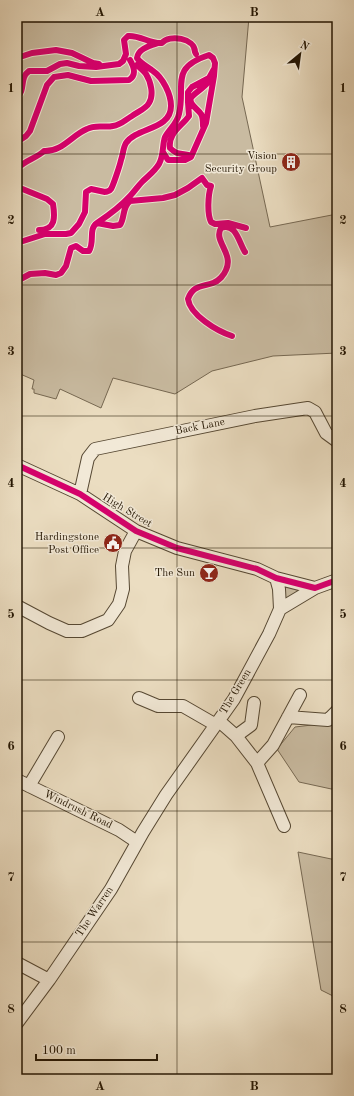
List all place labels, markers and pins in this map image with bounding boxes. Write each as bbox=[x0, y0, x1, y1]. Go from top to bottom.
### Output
place label: Vision Security Group bbox=[205, 151, 277, 175]
building icon: Vision Security Group bbox=[280, 151, 302, 173]
place label: Hardingstone Post Office bbox=[35, 532, 99, 556]
public building icon: Hardingstone Post Office bbox=[102, 532, 124, 554]
bar icon: The Sun bbox=[198, 562, 220, 584]
place label: The Sun bbox=[154, 568, 195, 579]

